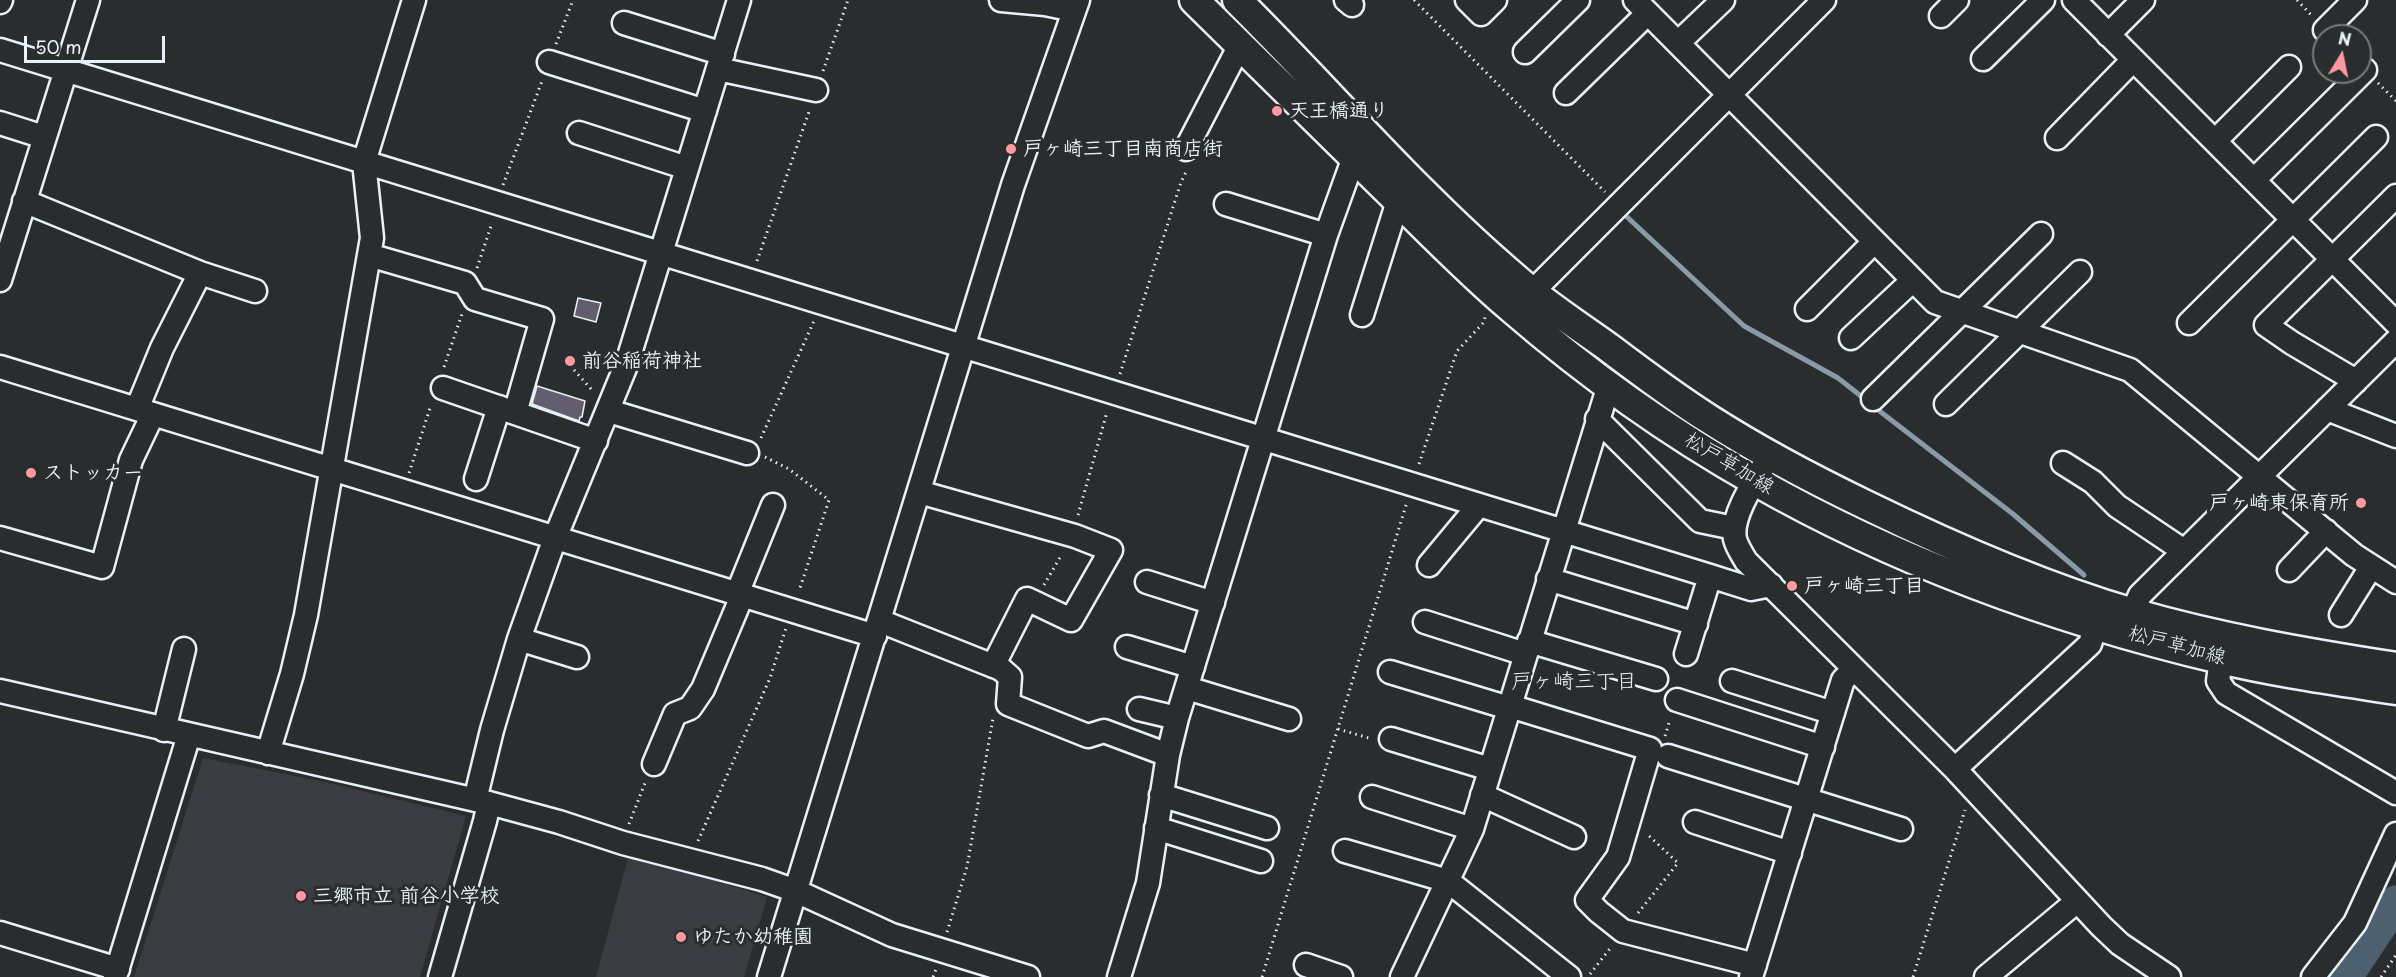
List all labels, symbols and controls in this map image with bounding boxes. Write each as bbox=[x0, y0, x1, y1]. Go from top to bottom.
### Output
scale bar bbox=[27, 24, 168, 62]
north arrow bbox=[2312, 24, 2372, 84]
text: N bbox=[2336, 25, 2353, 51]
text: 50 m bbox=[35, 33, 82, 60]
place label: 天王橋通り bbox=[1289, 99, 1389, 123]
marker: 天王橋通り bbox=[1270, 104, 1284, 118]
place label: 戸ヶ崎三丁目南商店街 bbox=[1023, 137, 1223, 161]
marker: 戸ヶ崎三丁目南商店街 bbox=[1004, 142, 1018, 156]
place label: 前谷稲荷神社 bbox=[582, 349, 702, 373]
marker: 前谷稲荷神社 bbox=[563, 354, 577, 368]
street label: 松戸草加線 bbox=[1680, 428, 1778, 500]
place label: ストッカー bbox=[43, 461, 143, 485]
marker: ストッカー bbox=[24, 466, 38, 480]
place label: 戸ヶ崎東保育所 bbox=[2209, 491, 2349, 515]
marker: 戸ヶ崎東保育所 bbox=[2354, 496, 2368, 510]
place label: 戸ヶ崎三丁目 bbox=[1804, 574, 1924, 598]
marker: 戸ヶ崎三丁目 bbox=[1785, 579, 1799, 593]
street label: 松戸草加線 bbox=[2126, 621, 2228, 671]
district label: 戸ヶ崎三丁目 bbox=[1511, 669, 1637, 695]
place label: 三郷市立 前谷小学校 bbox=[313, 884, 499, 908]
marker: 三郷市立 前谷小学校 bbox=[294, 889, 308, 903]
place label: ゆたか幼稚園 bbox=[693, 925, 813, 949]
marker: ゆたか幼稚園 bbox=[674, 930, 688, 944]

